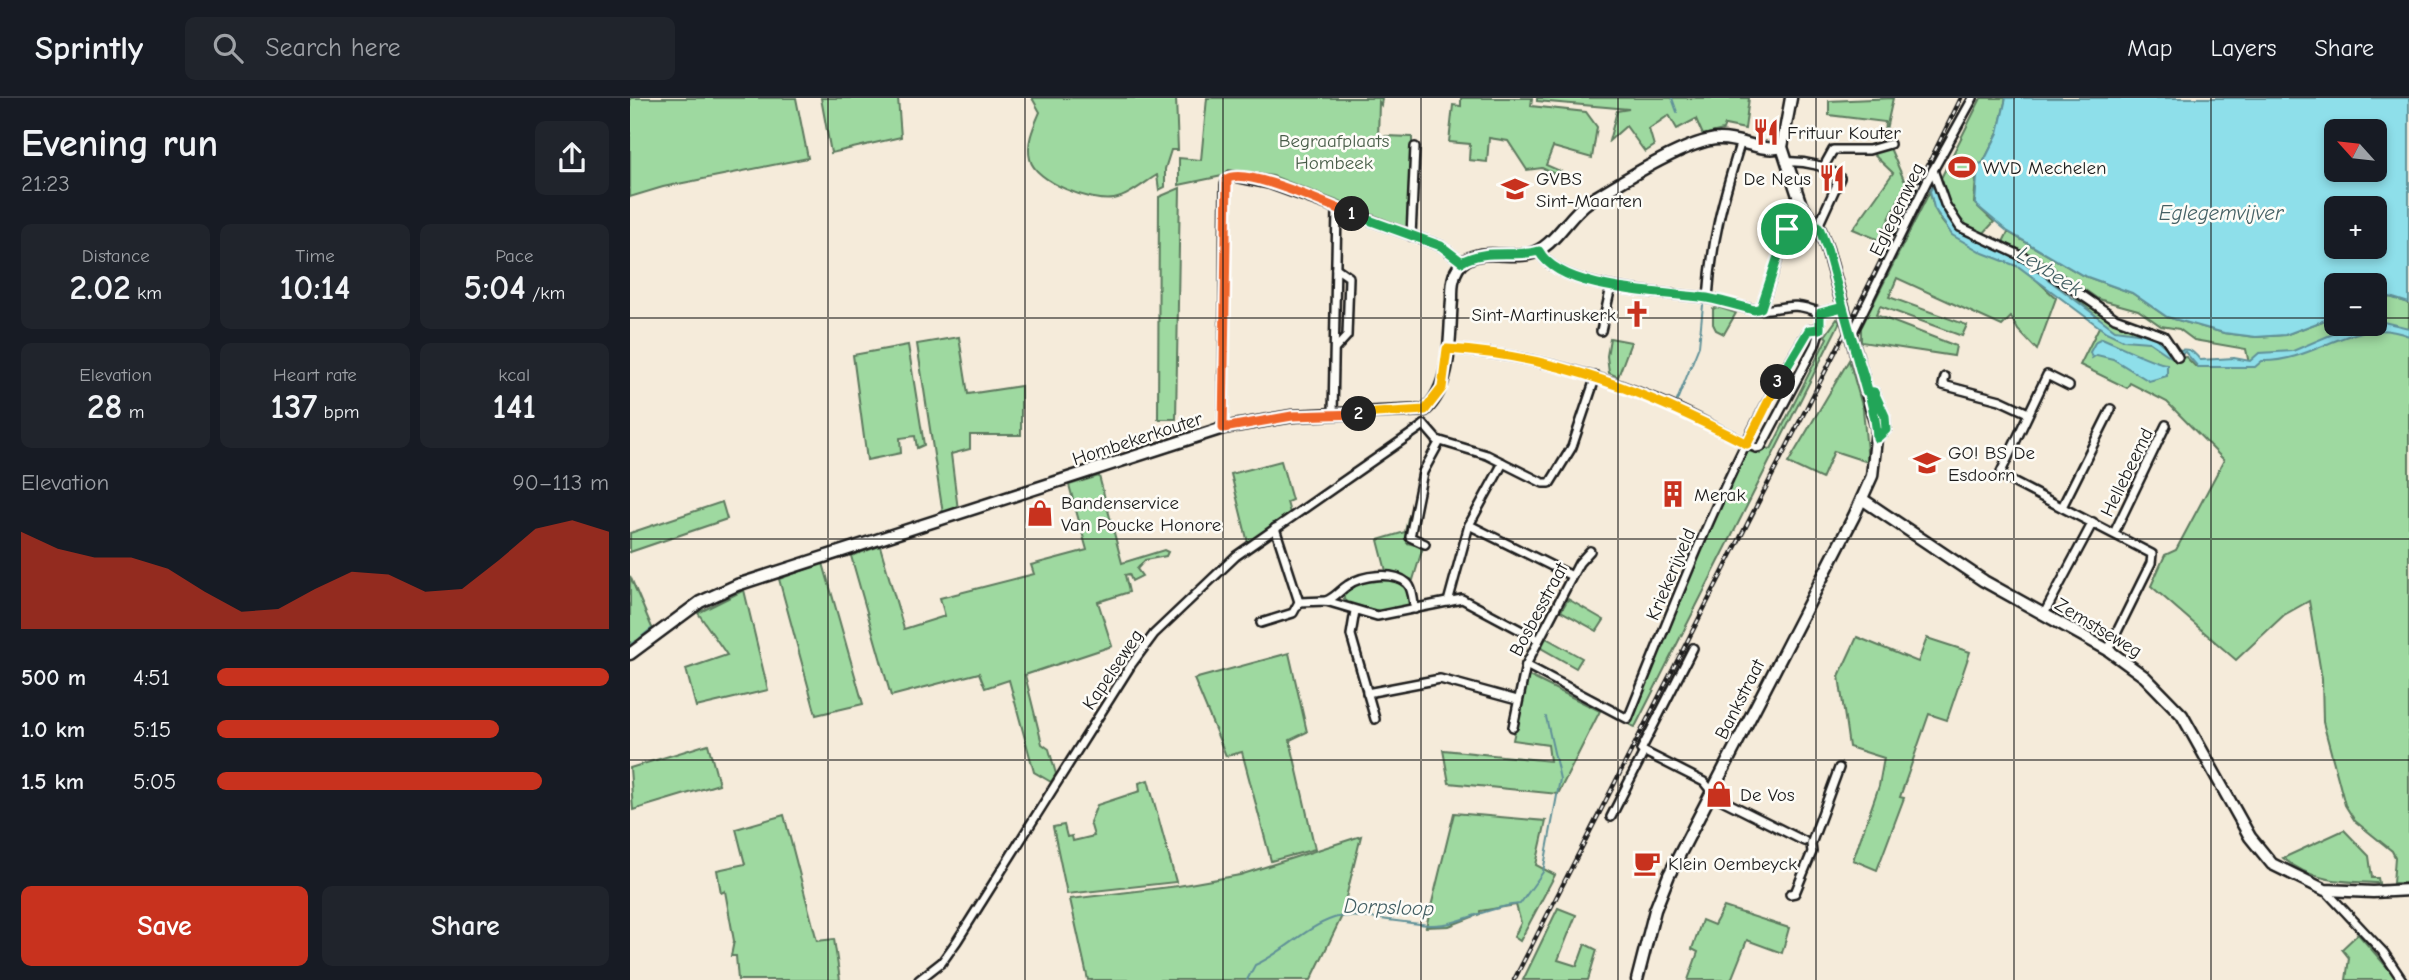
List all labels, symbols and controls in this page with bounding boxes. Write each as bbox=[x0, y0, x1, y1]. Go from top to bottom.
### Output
search box bbox=[185, 17, 675, 80]
text: Sprintly bbox=[35, 29, 143, 67]
icon: search bbox=[209, 29, 247, 67]
text: Search here bbox=[265, 33, 401, 63]
text: Map bbox=[2127, 34, 2173, 62]
text: Layers bbox=[2211, 34, 2276, 62]
text: Share bbox=[2314, 34, 2374, 62]
restaurant icon: Frituur Kouter bbox=[1751, 117, 1781, 147]
north arrow bbox=[2324, 119, 2387, 182]
map controls bbox=[2324, 119, 2387, 336]
button: share bbox=[535, 121, 609, 195]
text: Evening run bbox=[21, 122, 218, 166]
place label: Frituur Kouter bbox=[1787, 122, 1901, 144]
park label: Begraafplaats Hombeek bbox=[1279, 130, 1389, 174]
sports icon: WVD Mechelen bbox=[1947, 152, 1977, 182]
place label: WVD Mechelen bbox=[1983, 157, 2106, 179]
street label: Eglegemweg bbox=[1865, 159, 1929, 260]
restaurant icon: De Neus bbox=[1817, 163, 1847, 193]
place label: GVBS Sint-Maarten bbox=[1536, 168, 1642, 212]
place label: De Neus bbox=[1744, 168, 1811, 190]
text: 21:23 bbox=[21, 170, 70, 197]
school or university icon: GVBS Sint-Maarten bbox=[1500, 174, 1530, 204]
button: + bbox=[2324, 196, 2387, 259]
pin: 1 bbox=[1334, 197, 1370, 232]
pin bbox=[1757, 199, 1817, 259]
water label: Eglegemvijver bbox=[2159, 201, 2285, 225]
text: 1 bbox=[1348, 202, 1355, 224]
icon: arrive bbox=[1768, 210, 1806, 248]
water label: Leybeek bbox=[2013, 241, 2088, 301]
text: Distance bbox=[82, 245, 150, 267]
text: Time bbox=[295, 245, 335, 267]
text: Pace bbox=[495, 245, 533, 267]
text: 2.02 bbox=[69, 267, 131, 308]
text: 10:14 bbox=[280, 267, 350, 308]
text: 5:04 bbox=[463, 267, 526, 308]
button: − bbox=[2324, 273, 2387, 336]
text: km bbox=[131, 282, 162, 304]
text: /km bbox=[526, 282, 565, 304]
church icon: Sint-Martinuskerk bbox=[1622, 299, 1652, 329]
place label: Sint-Martinuskerk bbox=[1471, 304, 1617, 326]
text: Elevation bbox=[79, 364, 152, 386]
text: Heart rate bbox=[273, 364, 357, 386]
text: kcal bbox=[498, 364, 530, 386]
pin: 3 bbox=[1760, 364, 1796, 400]
text: 3 bbox=[1773, 370, 1782, 392]
text: 28 bbox=[87, 386, 122, 427]
text: 137 bbox=[270, 386, 317, 427]
text: 141 bbox=[493, 386, 536, 427]
pin: 2 bbox=[1342, 396, 1376, 432]
text: m bbox=[122, 401, 144, 423]
text: bpm bbox=[317, 401, 360, 423]
text: 2 bbox=[1354, 402, 1363, 424]
street label: Hombekerkouter bbox=[1069, 407, 1206, 470]
street label: Hellebeemd bbox=[2096, 424, 2158, 520]
place label: GO! BS De Esdoorn bbox=[1948, 442, 2035, 486]
school or university icon: GO! BS De Esdoorn bbox=[1912, 448, 1942, 478]
text: Elevation bbox=[21, 469, 109, 496]
text: 90–113 m bbox=[512, 469, 609, 496]
building icon: Merak bbox=[1658, 479, 1688, 509]
place label: Merak bbox=[1694, 484, 1746, 506]
place label: Bandenservice Van Poucke Honore bbox=[1061, 492, 1221, 536]
shop icon: Bandenservice Van Poucke Honore bbox=[1025, 498, 1055, 528]
street label: Kriekerijveld bbox=[1642, 525, 1700, 624]
street label: Bosbesstraat bbox=[1505, 558, 1573, 660]
street label: Zemstseweg bbox=[2051, 593, 2146, 662]
street label: Kapelseweg bbox=[1078, 625, 1148, 714]
street label: Bankstraat bbox=[1710, 655, 1770, 743]
text: 500 m bbox=[21, 664, 86, 691]
text: 4:51 bbox=[133, 664, 170, 691]
text: 1.0 km bbox=[21, 716, 85, 743]
text: 5:15 bbox=[133, 716, 171, 743]
text: 1.5 km bbox=[21, 768, 84, 795]
text: 5:05 bbox=[133, 768, 176, 795]
shop icon: De Vos bbox=[1704, 779, 1734, 809]
place label: De Vos bbox=[1740, 784, 1795, 806]
cafe icon: Klein Oembeyck bbox=[1632, 848, 1662, 878]
place label: Klein Oembeyck bbox=[1668, 853, 1798, 875]
button: Save bbox=[21, 886, 308, 966]
button: Share bbox=[322, 886, 609, 966]
water label: Dorpsloop bbox=[1343, 893, 1435, 921]

